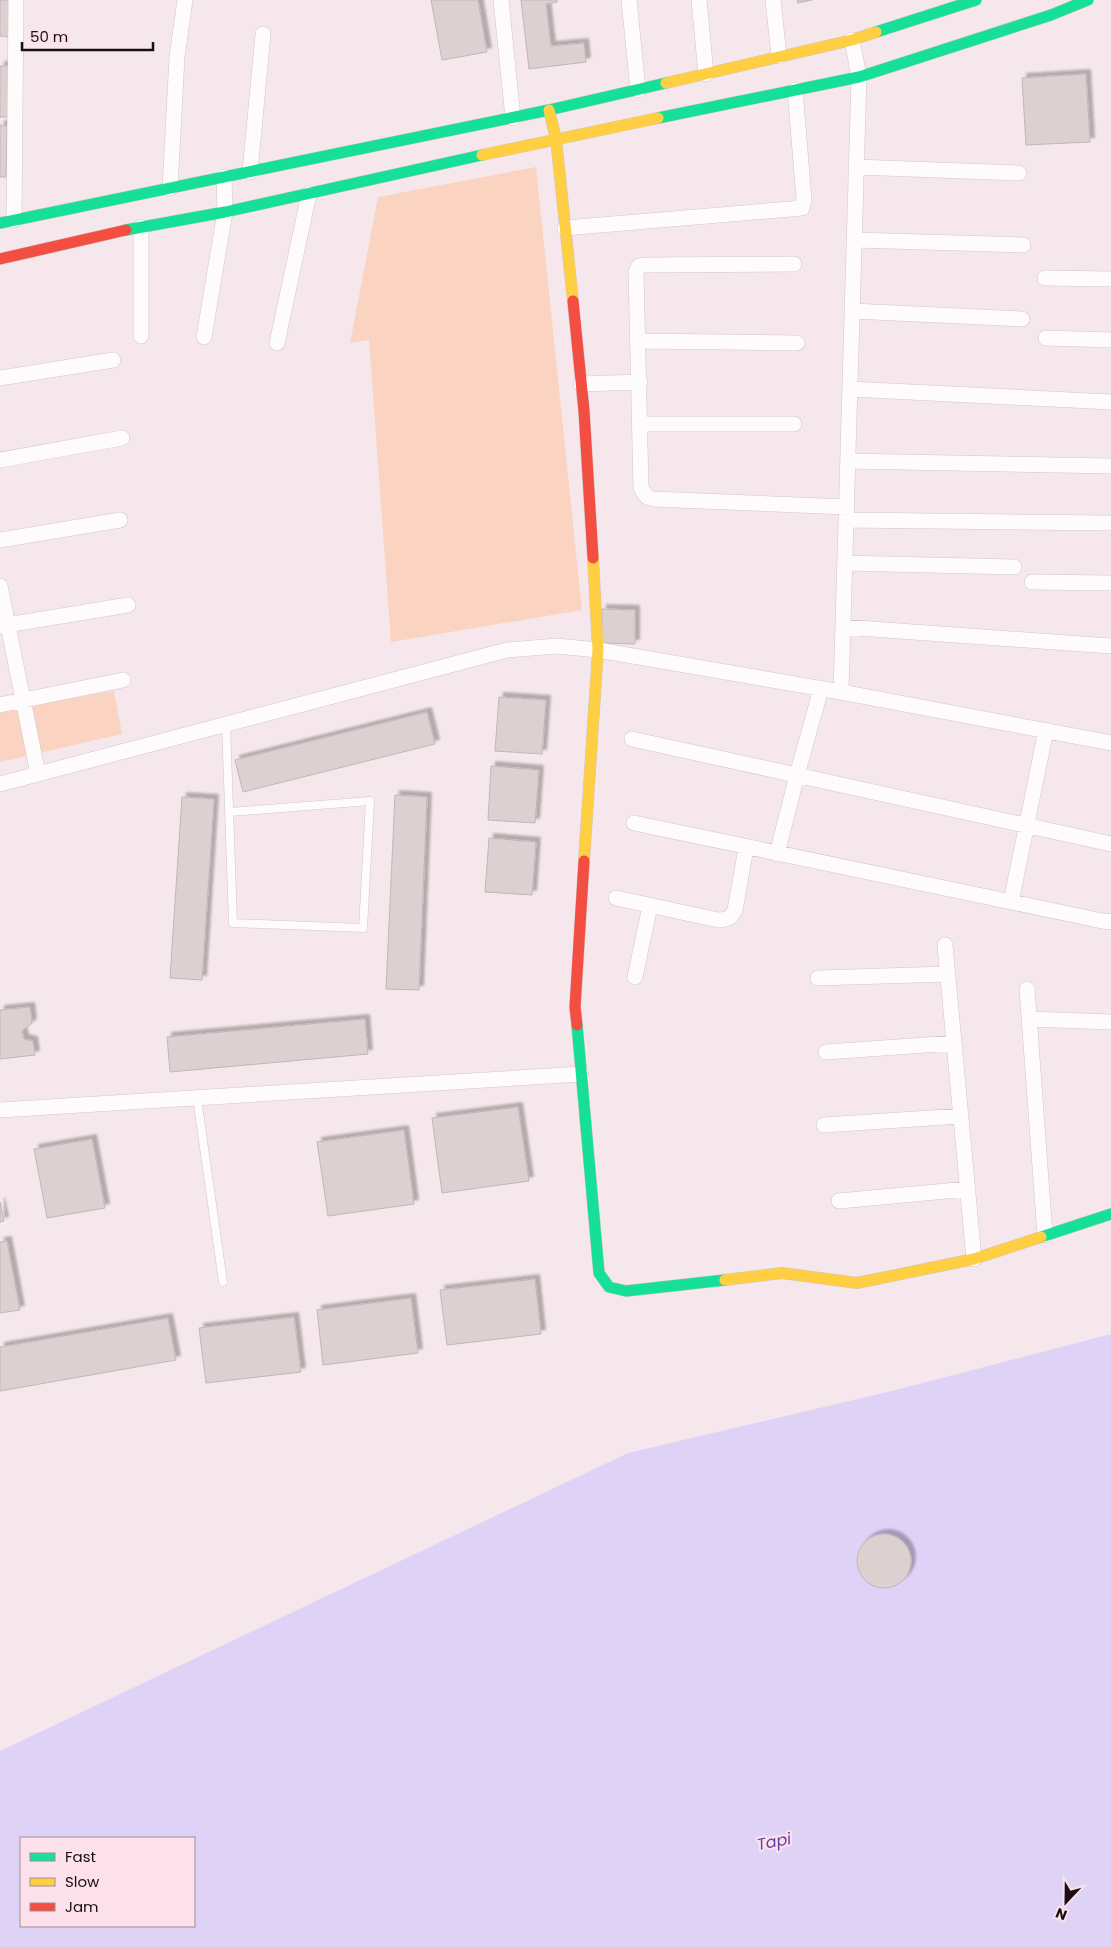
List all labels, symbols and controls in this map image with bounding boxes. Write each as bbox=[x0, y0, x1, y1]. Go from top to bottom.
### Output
scale bar bbox=[22, 20, 154, 52]
text: 50 m bbox=[30, 26, 68, 47]
water label: Tapi bbox=[755, 1827, 794, 1856]
legend bbox=[20, 1837, 195, 1927]
text: Fast bbox=[65, 1846, 96, 1867]
text: Slow bbox=[65, 1871, 100, 1892]
north arrow bbox=[1041, 1877, 1091, 1927]
text: Jam bbox=[65, 1896, 99, 1917]
text: N bbox=[1053, 1903, 1070, 1925]

